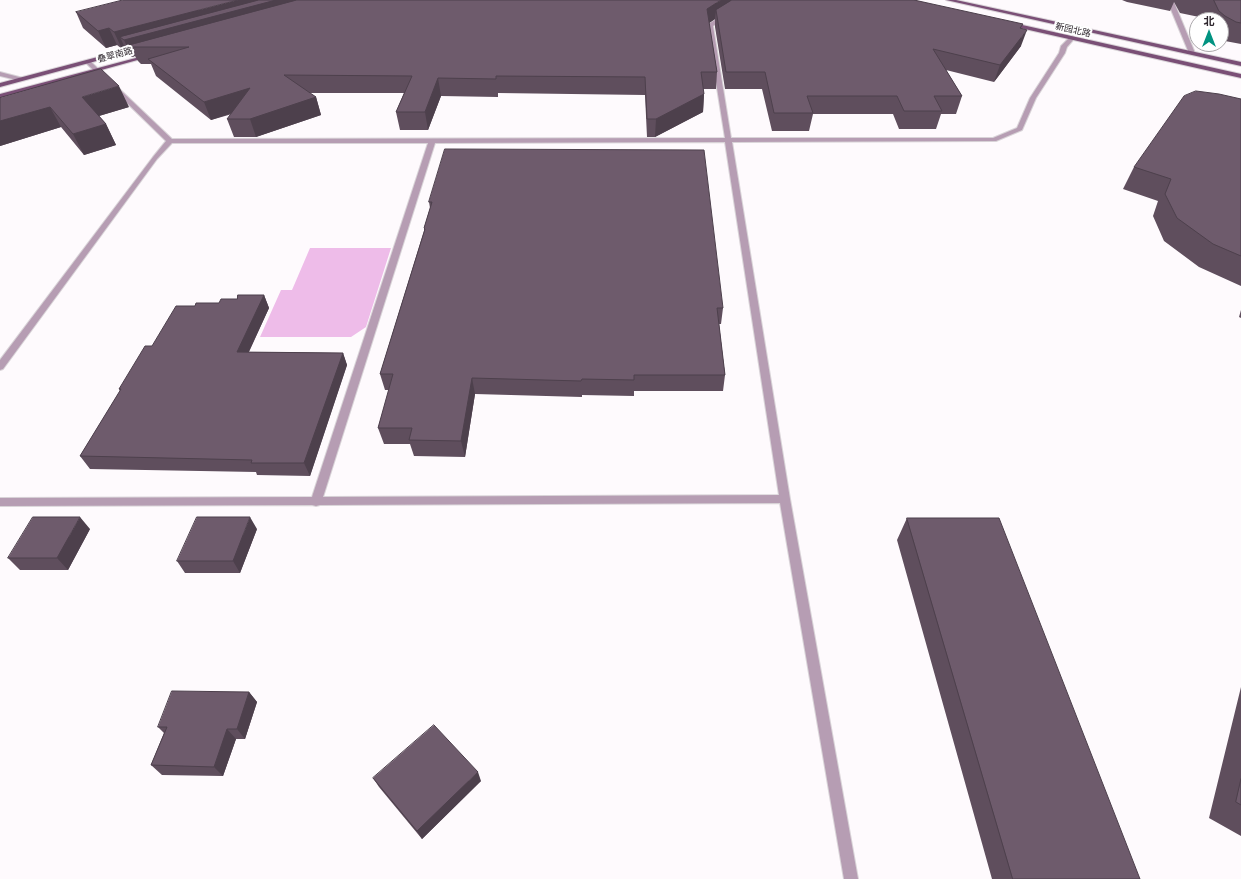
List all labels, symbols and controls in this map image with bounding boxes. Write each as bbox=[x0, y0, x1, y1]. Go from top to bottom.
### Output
north arrow bbox=[1189, 12, 1229, 52]
text: 北 bbox=[1204, 15, 1215, 27]
street label: 新园北路 bbox=[1054, 21, 1092, 39]
street label: 叠翠南路 bbox=[96, 45, 134, 65]

